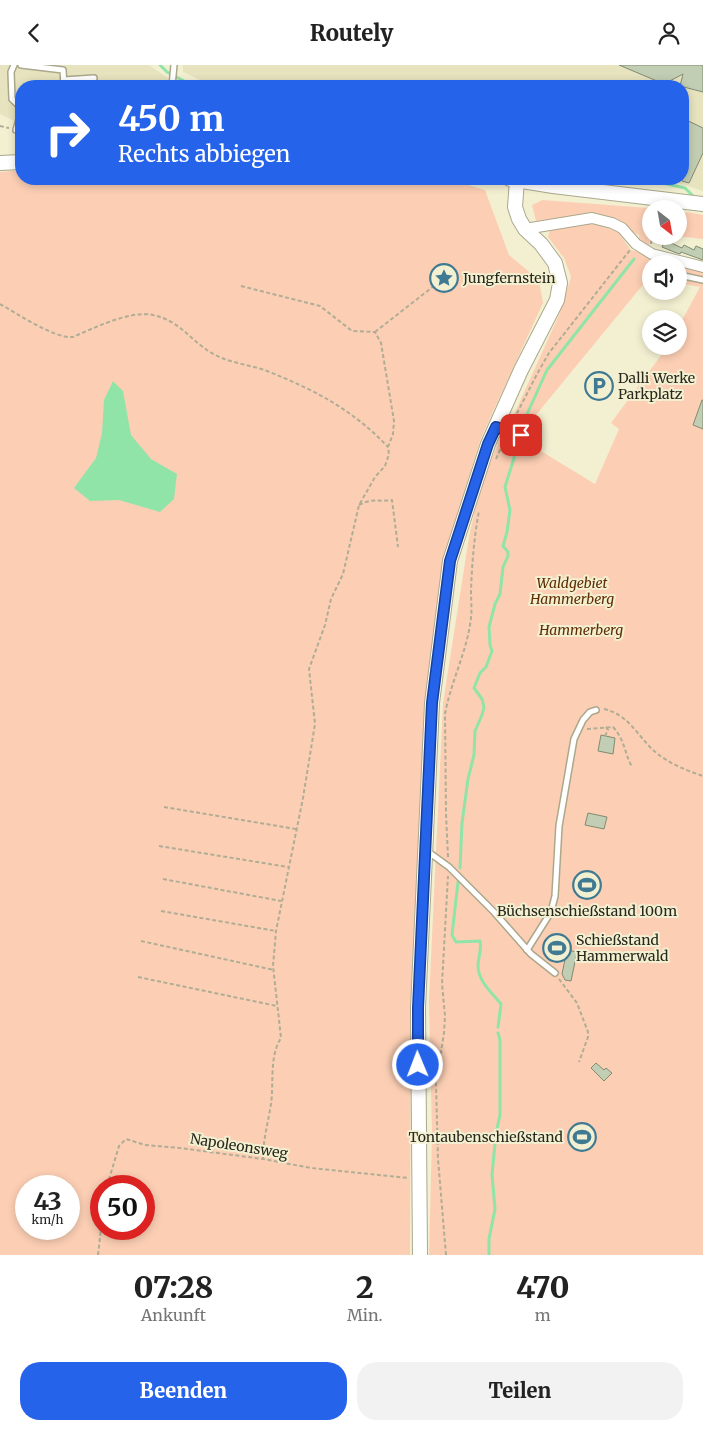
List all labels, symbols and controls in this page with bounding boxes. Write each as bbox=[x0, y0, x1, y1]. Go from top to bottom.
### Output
icon: back bbox=[20, 19, 48, 47]
text: Routely bbox=[310, 19, 393, 47]
icon: person bbox=[655, 19, 683, 47]
text: 450 m bbox=[118, 97, 225, 141]
icon: right bbox=[35, 100, 100, 165]
text: Rechts abbiegen bbox=[118, 140, 290, 168]
north arrow bbox=[642, 200, 688, 245]
map controls bbox=[642, 200, 687, 355]
button: sound bbox=[642, 255, 687, 300]
place icon: Jungfernstein bbox=[429, 263, 459, 293]
place label: Jungfernstein bbox=[462, 269, 555, 287]
button: layers bbox=[642, 310, 687, 355]
place label: Dalli Werke Parkplatz bbox=[618, 369, 695, 403]
parking icon: Dalli Werke Parkplatz bbox=[584, 371, 614, 401]
pin bbox=[500, 414, 542, 456]
icon: arrive bbox=[507, 421, 535, 449]
park label: Waldgebiet Hammerberg bbox=[529, 574, 614, 608]
park label: Hammerberg bbox=[538, 621, 623, 639]
sports icon: Büchsenschießstand 100m bbox=[572, 870, 602, 900]
place label: Büchsenschießstand 100m bbox=[497, 902, 677, 920]
place label: Schießstand Hammerwald bbox=[576, 931, 669, 965]
sports icon: Schießstand Hammerwald bbox=[542, 933, 572, 963]
position arrow bbox=[391, 1038, 443, 1090]
sports icon: Tontaubenschießstand bbox=[567, 1122, 597, 1152]
place label: Tontaubenschießstand bbox=[408, 1128, 564, 1146]
street label: Napoleonsweg bbox=[189, 1129, 290, 1163]
speed limit sign: 50 bbox=[90, 1175, 155, 1240]
text: 43 bbox=[33, 1185, 62, 1217]
text: km/h bbox=[32, 1212, 63, 1227]
text: 07:28 bbox=[134, 1268, 214, 1306]
text: 2 bbox=[356, 1268, 374, 1306]
text: 470 bbox=[516, 1268, 569, 1306]
text: Ankunft bbox=[141, 1305, 206, 1325]
text: Min. bbox=[347, 1305, 382, 1325]
text: m bbox=[535, 1305, 551, 1325]
button: Beenden bbox=[20, 1362, 347, 1420]
button: Teilen bbox=[357, 1362, 683, 1420]

